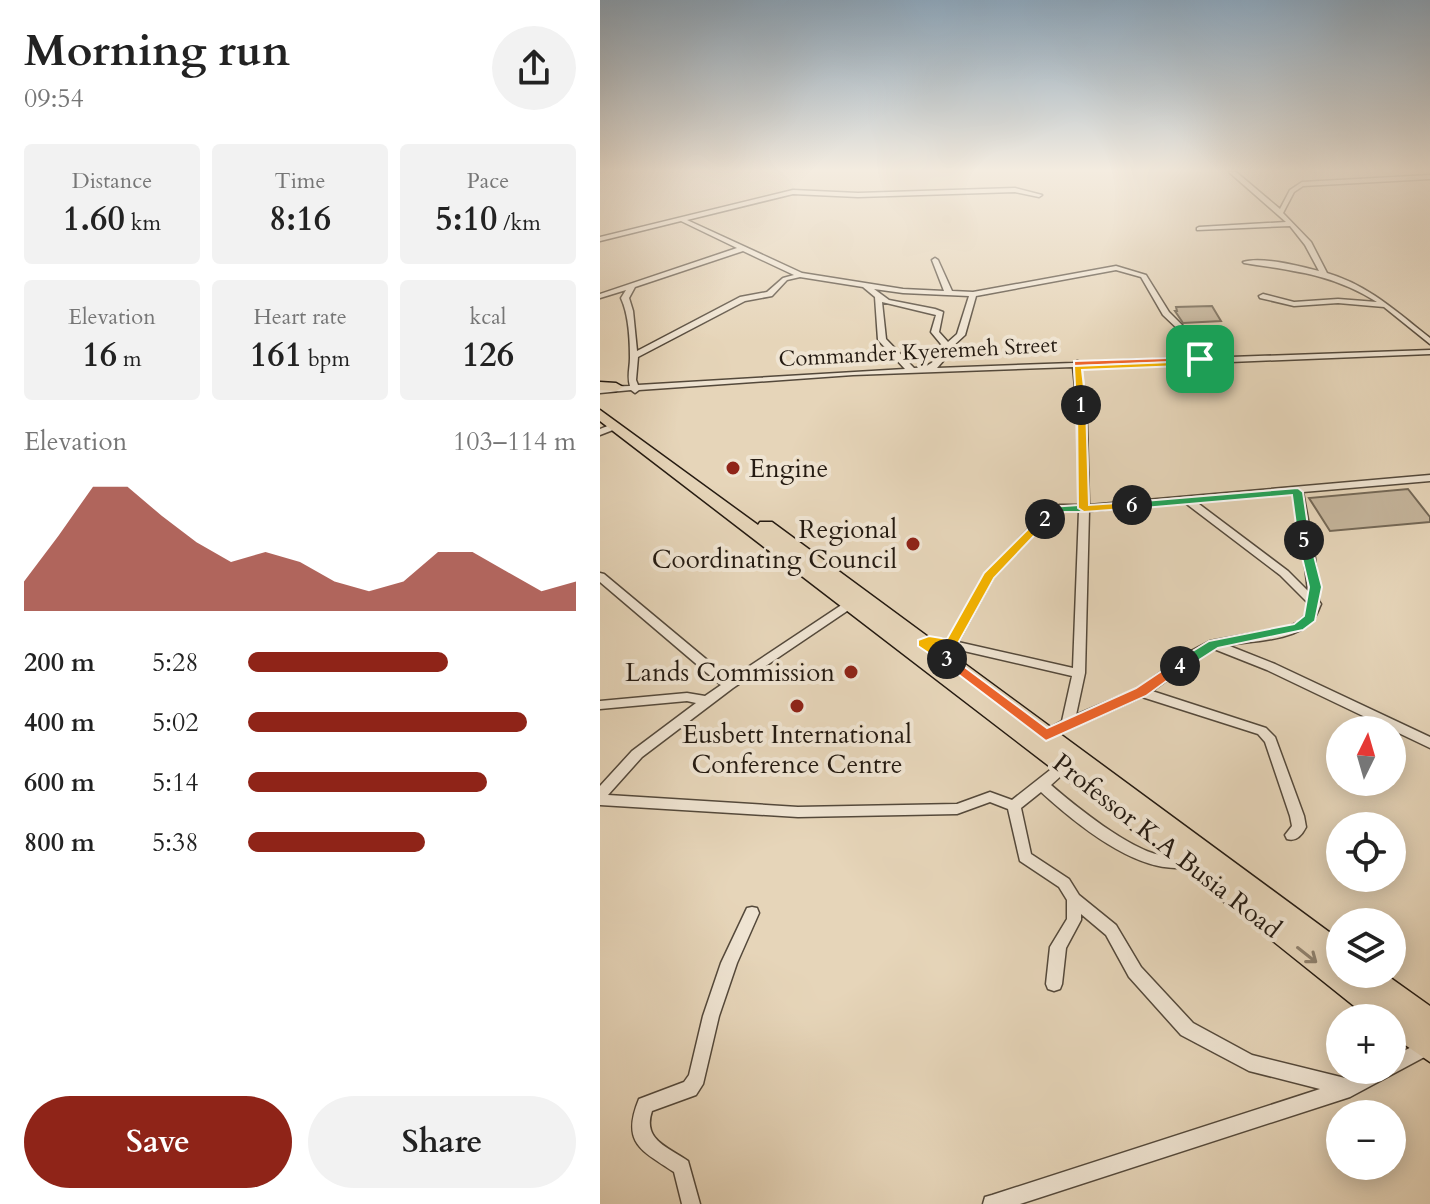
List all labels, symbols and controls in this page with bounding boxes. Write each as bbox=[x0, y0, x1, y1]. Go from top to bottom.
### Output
text: Morning run bbox=[24, 21, 290, 81]
button: share bbox=[492, 26, 576, 110]
text: 09:54 bbox=[24, 81, 84, 116]
text: Distance bbox=[72, 166, 152, 196]
text: Time bbox=[275, 166, 325, 196]
text: Pace bbox=[467, 166, 509, 196]
text: 1.60 bbox=[63, 196, 125, 242]
text: 8:16 bbox=[269, 196, 331, 242]
text: 5:10 bbox=[435, 196, 497, 242]
text: km bbox=[125, 208, 161, 238]
text: /km bbox=[497, 208, 541, 238]
text: Elevation bbox=[68, 302, 156, 332]
text: Heart rate bbox=[253, 302, 347, 332]
text: kcal bbox=[470, 302, 506, 332]
pin bbox=[1166, 325, 1234, 393]
street label: Commander Kyeremeh Street bbox=[778, 330, 1058, 374]
text: 16 bbox=[82, 332, 117, 378]
text: 161 bbox=[250, 332, 302, 378]
text: 126 bbox=[462, 332, 514, 378]
icon: arrive bbox=[1178, 337, 1222, 381]
text: m bbox=[117, 344, 142, 374]
text: bpm bbox=[302, 344, 350, 374]
pin: 1 bbox=[1061, 385, 1101, 425]
text: 1 bbox=[1075, 390, 1087, 420]
text: Elevation bbox=[24, 424, 127, 459]
text: 103–114 m bbox=[453, 424, 576, 459]
place label: Engine bbox=[749, 451, 828, 486]
marker: Engine bbox=[724, 459, 742, 477]
pin: 6 bbox=[1112, 485, 1152, 525]
text: 6 bbox=[1126, 490, 1138, 520]
pin: 2 bbox=[1025, 499, 1065, 539]
text: 2 bbox=[1039, 504, 1051, 534]
place label: Regional Coordinating Council bbox=[652, 512, 897, 577]
pin: 5 bbox=[1284, 520, 1324, 560]
text: 5 bbox=[1298, 525, 1310, 555]
marker: Regional Coordinating Council bbox=[904, 535, 922, 553]
pin: 3 bbox=[927, 639, 967, 679]
text: 3 bbox=[941, 644, 953, 674]
text: 200 m bbox=[24, 645, 95, 680]
text: 5:28 bbox=[152, 645, 199, 680]
pin: 4 bbox=[1160, 646, 1200, 686]
text: 4 bbox=[1174, 651, 1186, 681]
place label: Lands Commission bbox=[625, 655, 835, 690]
marker: Lands Commission bbox=[842, 663, 860, 681]
marker: Eusbett International Conference Centre bbox=[788, 697, 806, 715]
text: 400 m bbox=[24, 705, 95, 740]
text: 5:02 bbox=[152, 705, 199, 740]
north arrow bbox=[1326, 716, 1406, 796]
map controls bbox=[1326, 716, 1406, 1180]
place label: Eusbett International Conference Centre bbox=[682, 717, 912, 782]
street label: Professor K.A Busia Road bbox=[1045, 746, 1289, 946]
text: 600 m bbox=[24, 765, 95, 800]
text: 5:14 bbox=[152, 765, 199, 800]
button: locate bbox=[1326, 812, 1406, 892]
text: 800 m bbox=[24, 825, 95, 860]
text: 5:38 bbox=[152, 825, 199, 860]
button: layers bbox=[1326, 908, 1406, 988]
one-way arrow bbox=[1296, 946, 1317, 963]
button: + bbox=[1326, 1004, 1406, 1084]
button: Save bbox=[24, 1096, 292, 1188]
button: Share bbox=[308, 1096, 576, 1188]
button: − bbox=[1326, 1100, 1406, 1180]

